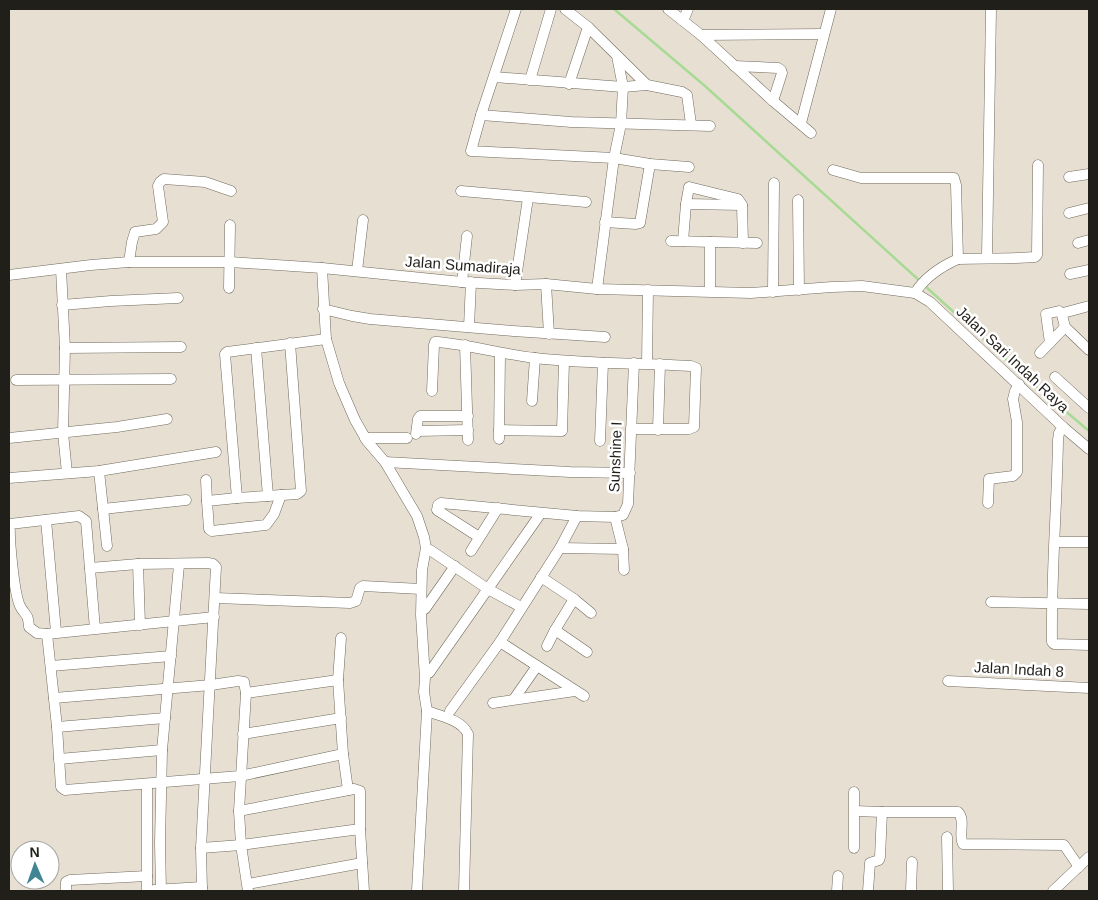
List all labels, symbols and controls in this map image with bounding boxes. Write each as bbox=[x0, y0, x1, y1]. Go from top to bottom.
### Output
street label: Jalan Sumadiraja bbox=[405, 252, 522, 278]
street label: Jalan Sari Indah Raya bbox=[953, 302, 1073, 416]
street label: Sunshine I bbox=[605, 421, 625, 493]
street label: Jalan Indah 8 bbox=[974, 658, 1064, 680]
north arrow bbox=[10, 840, 60, 890]
text: N bbox=[29, 844, 40, 860]

